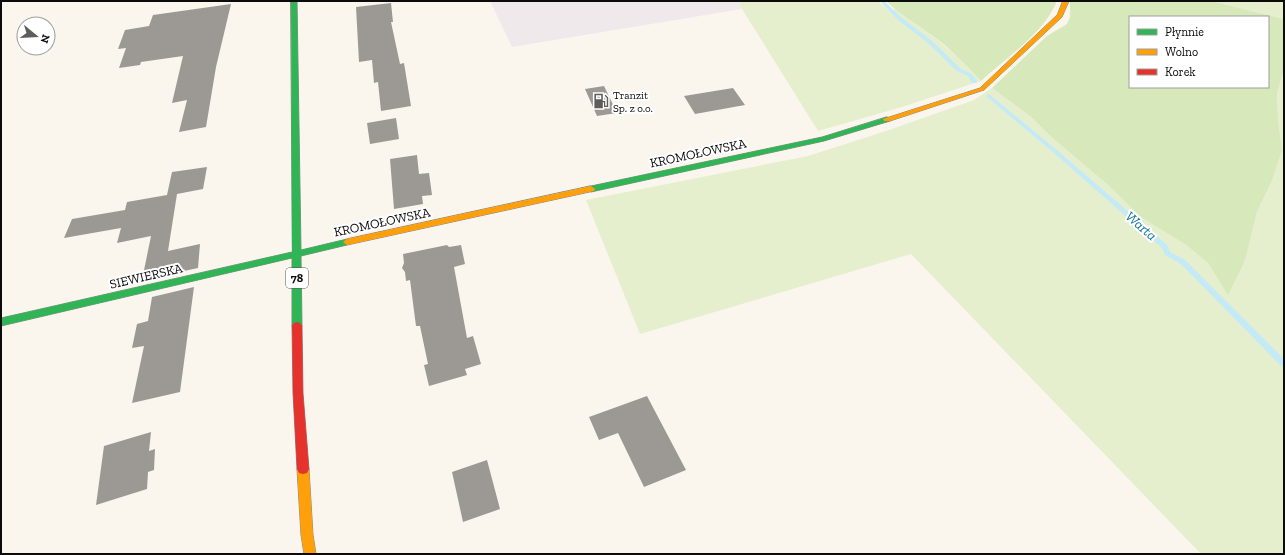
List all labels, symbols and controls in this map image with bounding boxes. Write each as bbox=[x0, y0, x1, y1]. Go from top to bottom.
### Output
north arrow bbox=[16, 16, 56, 56]
legend bbox=[1129, 16, 1269, 88]
text: Płynnie bbox=[1165, 25, 1204, 39]
text: N bbox=[37, 33, 53, 46]
text: Wolno bbox=[1165, 45, 1198, 59]
text: Korek bbox=[1165, 65, 1196, 79]
place label: Tranzit Sp. z o.o. bbox=[613, 89, 653, 115]
fuel station icon: Tranzit Sp. z o.o. bbox=[592, 92, 610, 110]
street label: KROMOŁOWSKA bbox=[648, 135, 748, 171]
street label: KROMOŁOWSKA bbox=[332, 204, 432, 240]
water label: Warta bbox=[1122, 208, 1160, 244]
street label: SIEWIERSKA bbox=[108, 260, 185, 292]
road number: 78 bbox=[286, 268, 308, 288]

